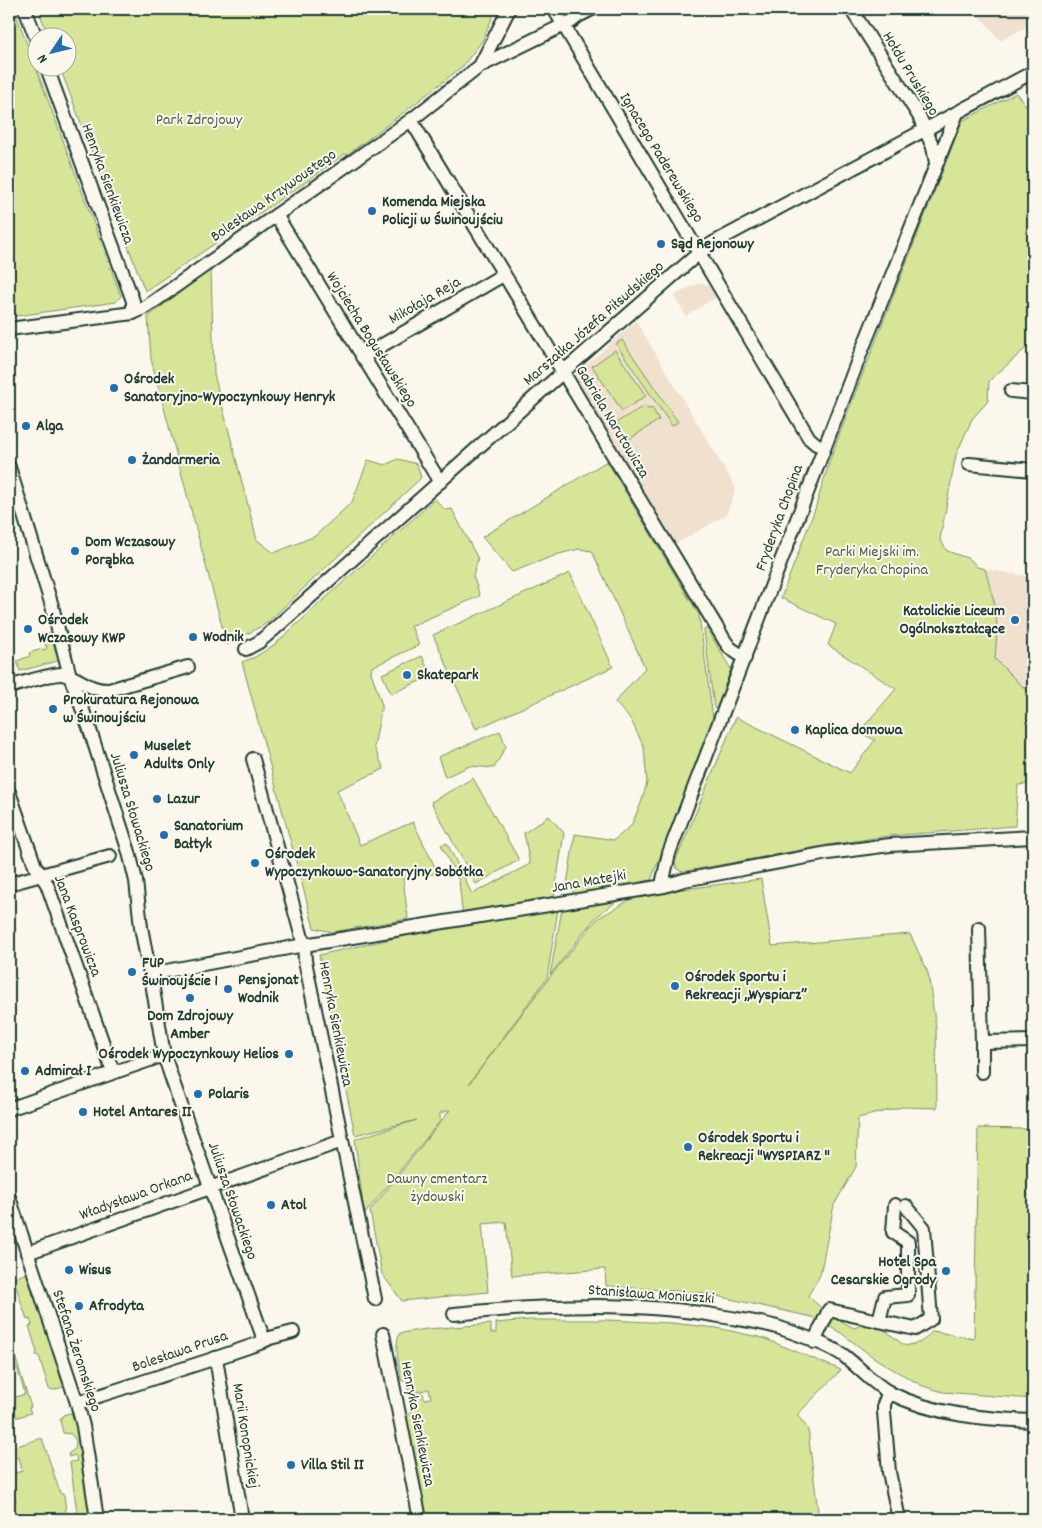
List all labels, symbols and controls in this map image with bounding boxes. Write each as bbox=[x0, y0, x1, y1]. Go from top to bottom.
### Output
street label: Hołdu Pruskiego bbox=[876, 27, 944, 121]
north arrow bbox=[28, 28, 78, 78]
text: N bbox=[33, 50, 53, 67]
street label: Ignacego Paderewskiego bbox=[613, 89, 709, 227]
park label: Park Zdrojowy bbox=[156, 109, 243, 132]
street label: Henryka Sienkiewicza bbox=[74, 120, 140, 248]
street label: Bolesława Krzywoustego bbox=[206, 144, 342, 248]
place label: Komenda Miejska Policji w Świnoujściu bbox=[382, 191, 503, 232]
marker: Komenda Miejska Policji w Świnoujściu bbox=[366, 205, 378, 217]
place label: Sąd Rejonowy bbox=[671, 233, 755, 256]
marker: Sąd Rejonowy bbox=[655, 238, 667, 250]
street label: Marszałka Józefa Piłsudskiego bbox=[518, 256, 670, 392]
street label: Wojciecha Bogusławskiego bbox=[320, 268, 422, 412]
street label: Mikołaja Reja bbox=[385, 271, 466, 331]
street label: Gabriela Narutowicza bbox=[569, 361, 655, 483]
place label: Ośrodek Sanatoryjno-Wypoczynkowy Henryk bbox=[124, 368, 336, 409]
marker: Ośrodek Sanatoryjno-Wypoczynkowy Henryk bbox=[108, 382, 120, 394]
place label: Alga bbox=[36, 415, 65, 438]
marker: Alga bbox=[20, 420, 32, 432]
place label: Żandarmeria bbox=[142, 449, 221, 472]
marker: Żandarmeria bbox=[126, 454, 138, 466]
street label: Fryderyka Chopina bbox=[750, 461, 810, 574]
place label: Dom Wczasowy Porąbka bbox=[85, 531, 176, 572]
park label: Parki Miejski im. Fryderyka Chopina bbox=[816, 541, 928, 582]
marker: Dom Wczasowy Porąbka bbox=[69, 545, 81, 557]
place label: Katolickie Liceum Ogólnokształcące bbox=[900, 600, 1005, 641]
place label: Ośrodek Wczasowy KWP bbox=[38, 609, 126, 650]
marker: Katolickie Liceum Ogólnokształcące bbox=[1009, 614, 1021, 626]
marker: Ośrodek Wczasowy KWP bbox=[22, 623, 34, 635]
place label: Wodnik bbox=[203, 626, 244, 649]
marker: Wodnik bbox=[187, 631, 199, 643]
place label: Skatepark bbox=[417, 664, 479, 687]
marker: Skatepark bbox=[401, 669, 413, 681]
place label: Prokuratura Rejonowa w Świnoujściu bbox=[63, 689, 200, 730]
marker: Prokuratura Rejonowa w Świnoujściu bbox=[47, 703, 59, 715]
place label: Kaplica domowa bbox=[805, 719, 904, 742]
marker: Kaplica domowa bbox=[789, 724, 801, 736]
place label: Muselet Adults Only bbox=[144, 735, 216, 776]
marker: Muselet Adults Only bbox=[128, 749, 140, 761]
street label: Juliusza Słowackiego bbox=[103, 750, 161, 874]
place label: Lazur bbox=[167, 788, 201, 811]
marker: Lazur bbox=[151, 793, 163, 805]
place label: Sanatorium Bałtyk bbox=[174, 815, 243, 856]
marker: Sanatorium Bałtyk bbox=[158, 829, 170, 841]
place label: Ośrodek Wypoczynkowo-Sanatoryjny Sobótka bbox=[265, 843, 484, 884]
marker: Ośrodek Wypoczynkowo-Sanatoryjny Sobótka bbox=[249, 857, 261, 869]
street label: Jana Matejki bbox=[550, 864, 628, 900]
street label: Jana Kasprowicza bbox=[47, 872, 107, 981]
place label: FUP Świnoujście 1 bbox=[142, 952, 218, 993]
street label: Henryka Sienkiewicza bbox=[312, 959, 358, 1089]
marker: FUP Świnoujście 1 bbox=[126, 966, 138, 978]
place label: Ośrodek Sportu i Rekreacji „Wyspiarz” bbox=[685, 966, 807, 1007]
place label: Pensjonat Wodnik bbox=[238, 969, 299, 1010]
marker: Ośrodek Sportu i Rekreacji „Wyspiarz” bbox=[669, 980, 681, 992]
marker: Pensjonat Wodnik bbox=[222, 983, 234, 995]
marker: Dom Zdrojowy Amber bbox=[184, 992, 196, 1004]
place label: Dom Zdrojowy Amber bbox=[147, 1005, 234, 1046]
place label: Ośrodek Wypoczynkowy Helios bbox=[99, 1043, 279, 1066]
marker: Ośrodek Wypoczynkowy Helios bbox=[283, 1048, 295, 1060]
place label: Admirał I bbox=[35, 1060, 92, 1083]
marker: Admirał I bbox=[19, 1065, 31, 1077]
place label: Polaris bbox=[208, 1083, 250, 1106]
marker: Polaris bbox=[192, 1088, 204, 1100]
place label: Hotel Antares II bbox=[93, 1101, 193, 1124]
marker: Hotel Antares II bbox=[77, 1106, 89, 1118]
place label: Ośrodek Sportu i Rekreacji "WYSPIARZ " bbox=[698, 1127, 830, 1168]
street label: Juliusza Słowackiego bbox=[201, 1139, 263, 1263]
marker: Ośrodek Sportu i Rekreacji "WYSPIARZ " bbox=[682, 1141, 694, 1153]
street label: Władysława Orkana bbox=[76, 1165, 196, 1227]
park label: Dawny cmentarz żydowski bbox=[387, 1168, 487, 1209]
place label: Atol bbox=[281, 1194, 307, 1217]
marker: Atol bbox=[265, 1199, 277, 1211]
place label: Hotel Spa Cesarskie Ogrody bbox=[831, 1251, 938, 1292]
place label: Wisus bbox=[79, 1259, 112, 1282]
marker: Wisus bbox=[63, 1264, 75, 1276]
marker: Hotel Spa Cesarskie Ogrody bbox=[940, 1265, 952, 1277]
street label: Stanisława Moniuszki bbox=[587, 1279, 715, 1311]
street label: Stefana Żeromskiego bbox=[45, 1287, 107, 1415]
place label: Afrodyta bbox=[89, 1295, 145, 1318]
marker: Afrodyta bbox=[73, 1300, 85, 1312]
street label: Bolesława Prusa bbox=[129, 1325, 231, 1379]
street label: Henryka Sienkiewicza bbox=[394, 1359, 440, 1489]
street label: Marii Konopnickiej bbox=[225, 1382, 265, 1490]
place label: Villa Stil II bbox=[301, 1454, 365, 1477]
marker: Villa Stil II bbox=[285, 1459, 297, 1471]

